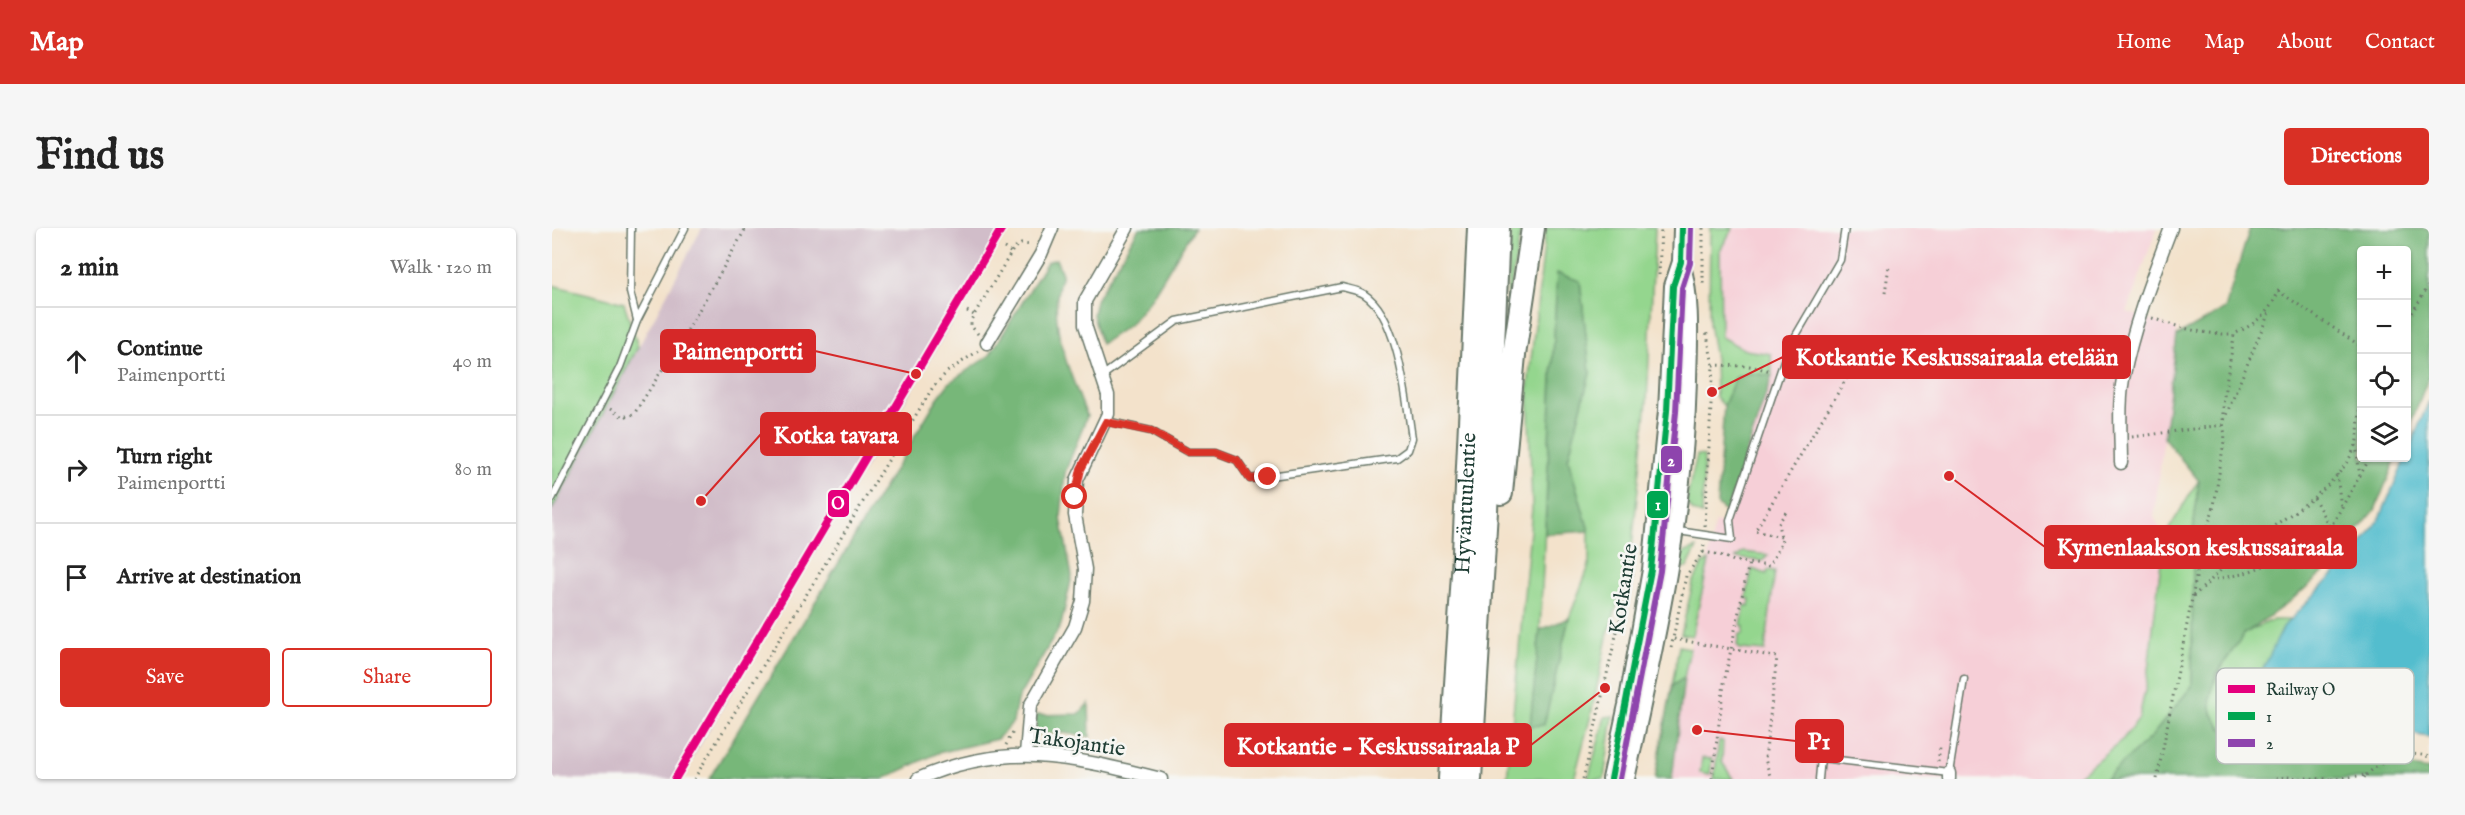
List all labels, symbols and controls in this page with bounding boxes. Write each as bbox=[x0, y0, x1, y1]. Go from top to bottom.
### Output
text: Map bbox=[30, 25, 84, 60]
text: Home bbox=[2116, 29, 2171, 56]
text: Map bbox=[2204, 29, 2244, 56]
text: About bbox=[2277, 29, 2332, 56]
text: Contact bbox=[2365, 29, 2435, 56]
button: Directions bbox=[2284, 128, 2429, 185]
text: Find us bbox=[36, 130, 164, 183]
map controls bbox=[2357, 246, 2411, 462]
button: + bbox=[2357, 246, 2411, 300]
text: 2 min bbox=[60, 251, 119, 284]
text: Walk · 120 m bbox=[390, 255, 492, 280]
button: − bbox=[2357, 300, 2411, 354]
callout: Paimenportti bbox=[661, 330, 815, 372]
text: Continue bbox=[117, 335, 203, 363]
callout: Kotkantie Keskussairaala etelään bbox=[1783, 336, 2130, 378]
text: Paimenportti bbox=[673, 337, 804, 368]
text: Kotkantie Keskussairaala etelään bbox=[1795, 343, 2119, 374]
icon: ahead bbox=[60, 345, 93, 378]
text: 40 m bbox=[453, 349, 492, 374]
button: locate bbox=[2357, 354, 2411, 408]
text: Paimenportti bbox=[117, 363, 226, 388]
button: layers bbox=[2357, 408, 2411, 462]
callout: Kotka tavara bbox=[761, 413, 911, 455]
text: Kotka tavara bbox=[773, 421, 899, 452]
street label: Hyväntuulentie bbox=[1449, 432, 1484, 575]
text: Turn right bbox=[117, 443, 212, 471]
line badge: 2 bbox=[1660, 445, 1683, 474]
text: 2 bbox=[1667, 452, 1675, 472]
icon: right bbox=[60, 453, 93, 486]
text: 80 m bbox=[455, 457, 492, 482]
route end bbox=[1254, 463, 1280, 489]
text: Paimenportti bbox=[117, 471, 226, 496]
route start bbox=[1061, 483, 1087, 509]
line badge: O bbox=[827, 489, 850, 518]
line badge: 1 bbox=[1646, 490, 1669, 519]
text: O bbox=[831, 495, 845, 515]
text: 1 bbox=[1655, 496, 1661, 516]
callout: Kymenlaakson keskussairaala bbox=[2045, 526, 2356, 568]
text: Kymenlaakson keskussairaala bbox=[2057, 533, 2344, 564]
street label: Kotkantie bbox=[1603, 542, 1645, 636]
icon: arrive bbox=[60, 561, 93, 594]
text: Arrive at destination bbox=[117, 563, 301, 591]
button: Save bbox=[60, 648, 270, 707]
button: Share bbox=[282, 648, 492, 707]
legend bbox=[2216, 668, 2414, 764]
text: Railway O bbox=[2266, 681, 2335, 701]
text: 1 bbox=[2266, 708, 2272, 728]
callout: P1 bbox=[1796, 720, 1843, 762]
street label: Takojantie bbox=[1027, 722, 1127, 764]
callout: Kotkantie - Keskussairaala P bbox=[1225, 724, 1531, 766]
text: P1 bbox=[1808, 727, 1830, 758]
text: Kotkantie - Keskussairaala P bbox=[1237, 732, 1520, 763]
text: 2 bbox=[2266, 735, 2274, 755]

